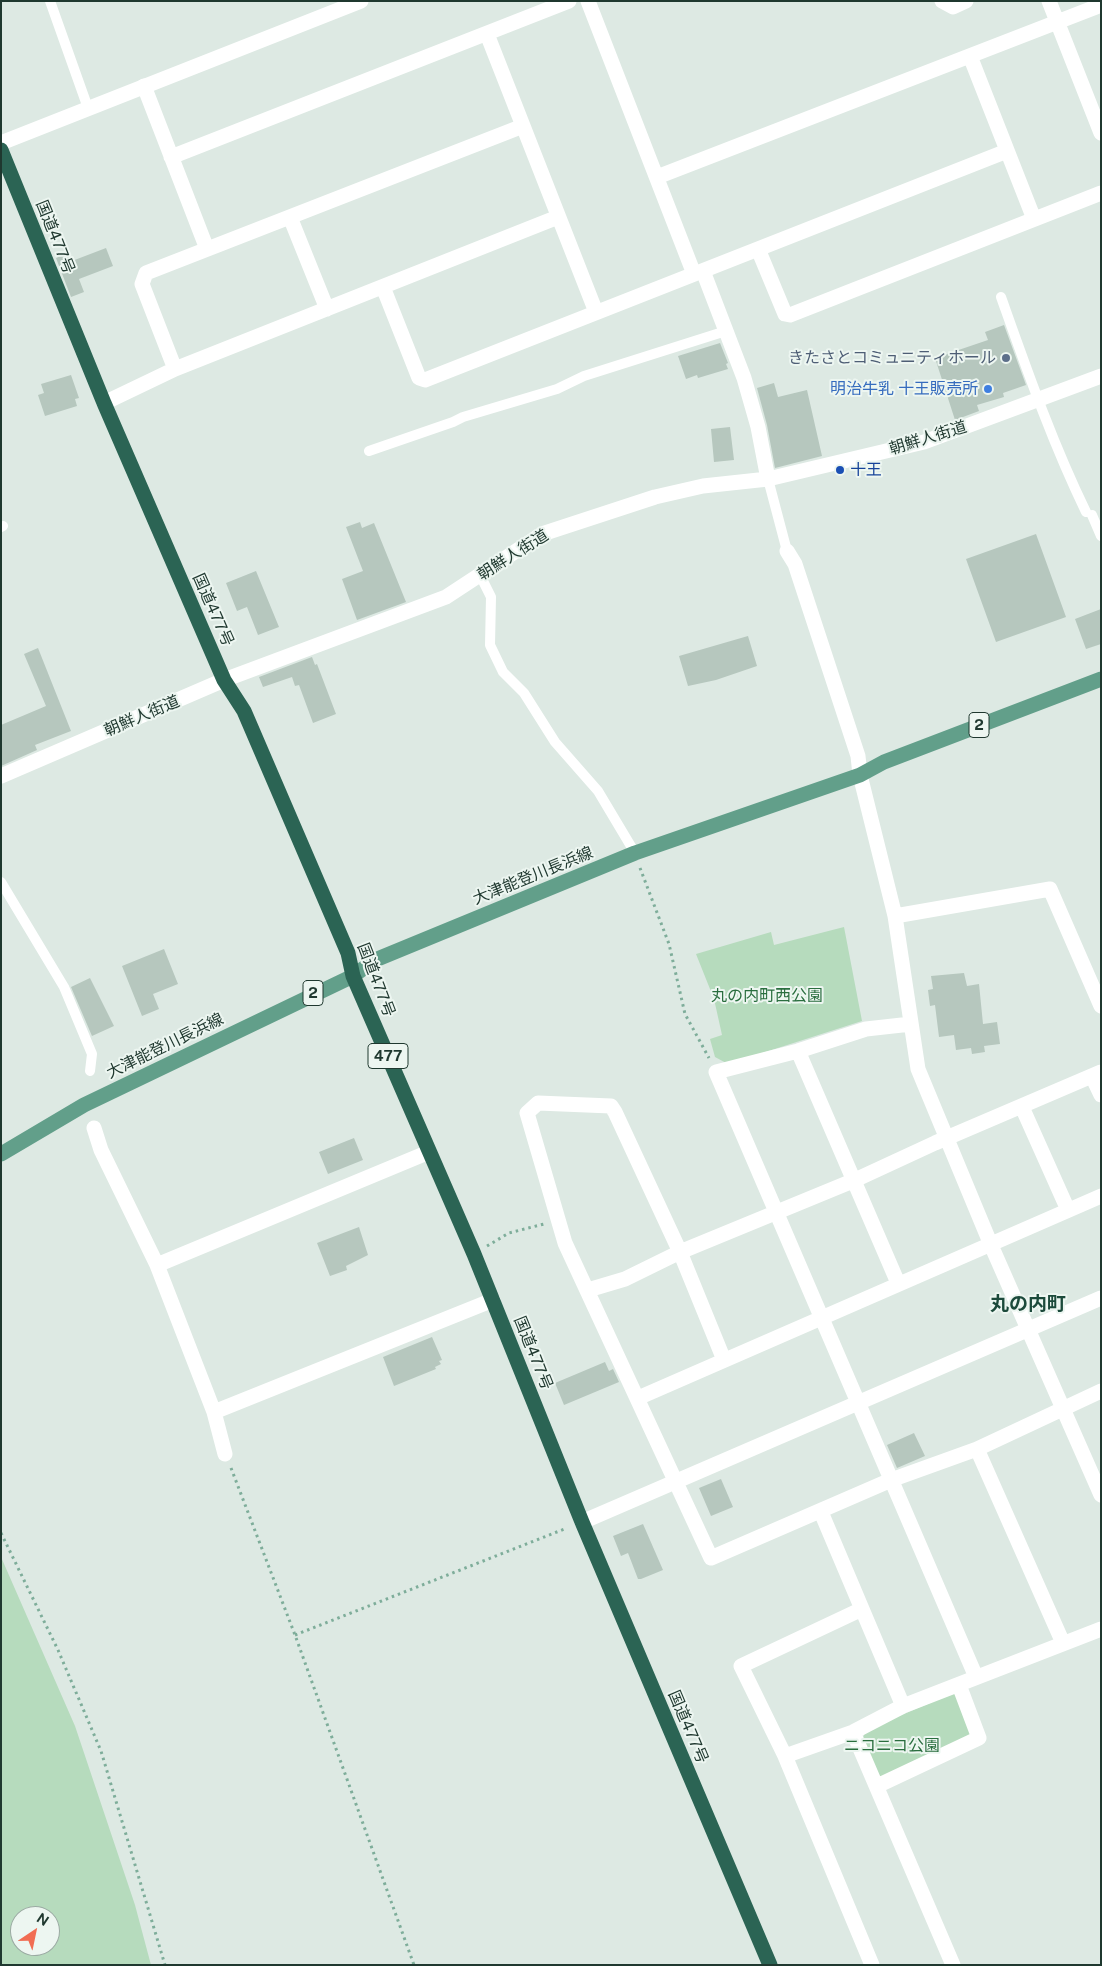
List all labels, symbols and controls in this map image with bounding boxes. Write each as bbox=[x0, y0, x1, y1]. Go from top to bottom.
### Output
street label: 国道477号 bbox=[32, 197, 78, 277]
place label: きたさとコミュニティホール bbox=[788, 348, 996, 368]
marker: きたさとコミュニティホール bbox=[1000, 352, 1012, 364]
place label: 明治牛乳 十王販売所 bbox=[830, 379, 978, 399]
marker: 明治牛乳 十王販売所 bbox=[982, 383, 994, 395]
street label: 朝鮮人街道 bbox=[887, 417, 969, 459]
place label: 十王 bbox=[850, 460, 882, 480]
marker: 十王 bbox=[834, 464, 846, 476]
street label: 朝鮮人街道 bbox=[474, 526, 552, 584]
street label: 国道477号 bbox=[188, 571, 238, 649]
street label: 朝鮮人街道 bbox=[101, 692, 183, 740]
road number: 2 bbox=[969, 712, 989, 738]
street label: 大津能登川長浜線 bbox=[470, 843, 596, 909]
street label: 国道477号 bbox=[353, 940, 399, 1020]
road number: 2 bbox=[303, 980, 323, 1006]
park label: 丸の内町西公園 bbox=[711, 986, 823, 1006]
street label: 大津能登川長浜線 bbox=[103, 1009, 227, 1083]
road number: 477 bbox=[368, 1044, 408, 1068]
district label: 丸の内町 bbox=[990, 1293, 1066, 1315]
street label: 国道477号 bbox=[510, 1313, 556, 1393]
street label: 国道477号 bbox=[664, 1688, 712, 1766]
park label: ニコニコ公園 bbox=[844, 1736, 940, 1756]
north arrow bbox=[10, 1906, 60, 1956]
text: N bbox=[34, 1910, 52, 1929]

